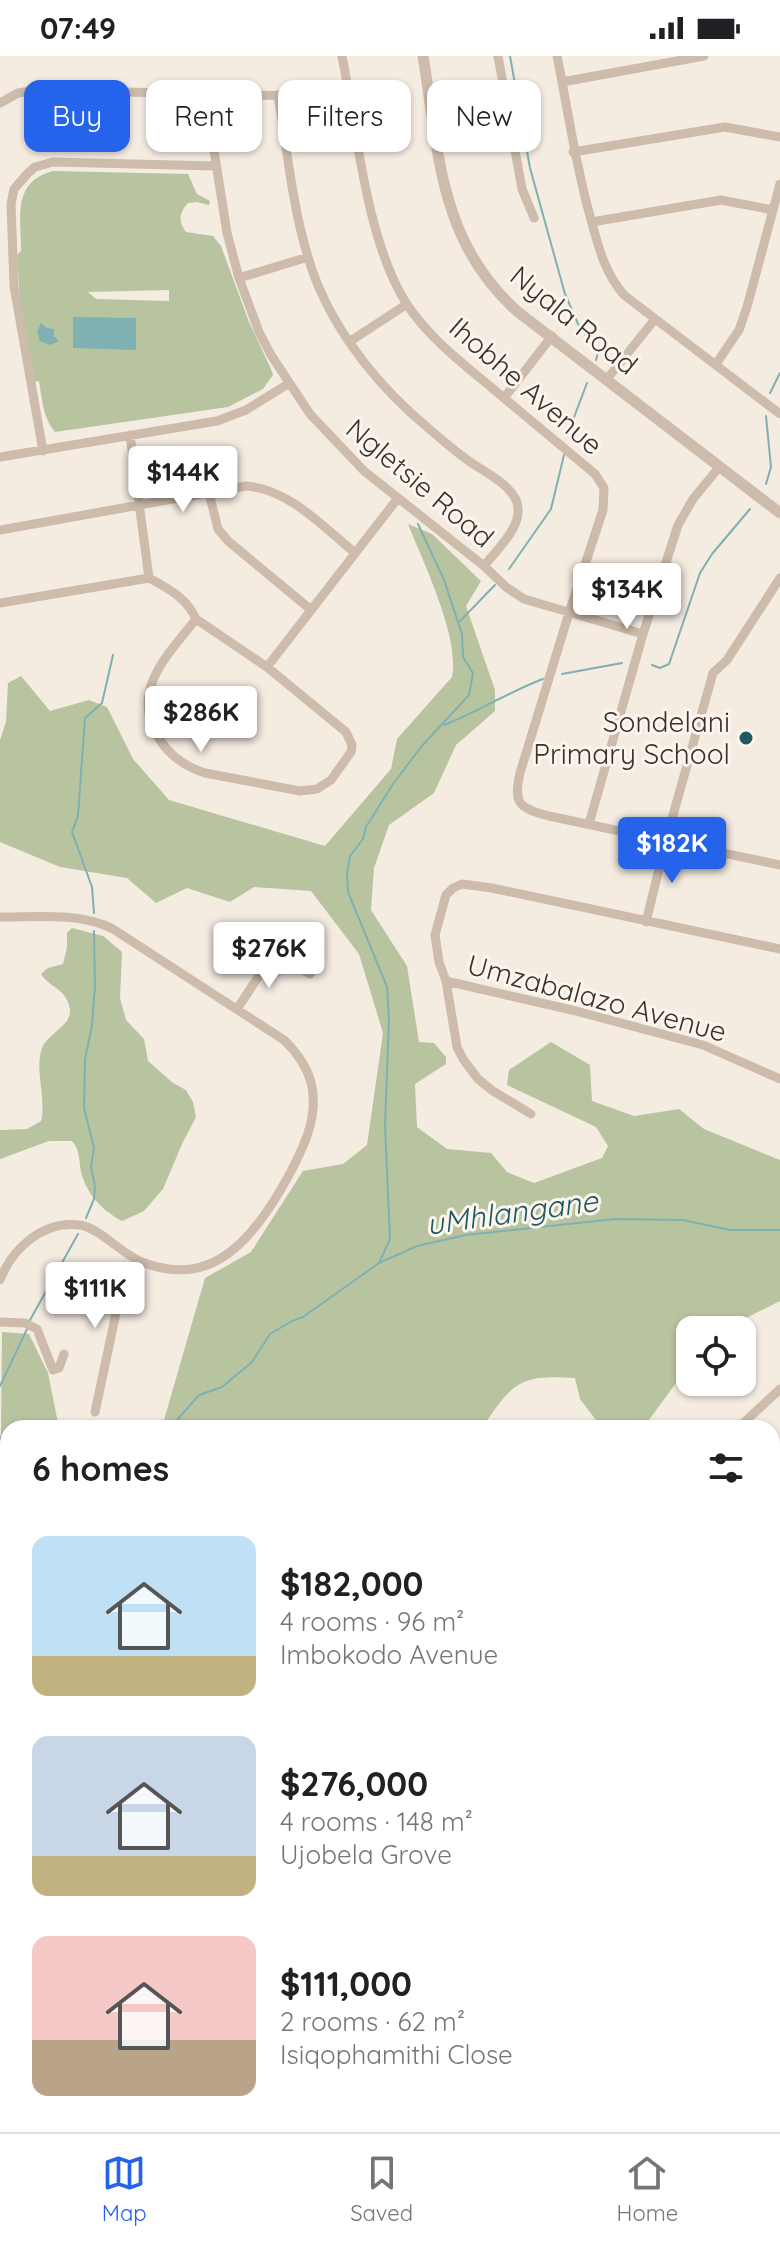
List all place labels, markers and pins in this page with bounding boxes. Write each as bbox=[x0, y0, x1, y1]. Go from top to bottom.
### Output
pin: $144K bbox=[127, 446, 239, 514]
pin: $134K bbox=[571, 563, 683, 631]
pin: $286K bbox=[145, 686, 257, 754]
place label: Sondelani Primary School bbox=[533, 704, 730, 771]
marker: Sondelani Primary School bbox=[737, 729, 755, 747]
pin: $182K bbox=[616, 817, 728, 885]
pin: $276K bbox=[213, 922, 325, 990]
pin: $111K bbox=[39, 1262, 151, 1330]

